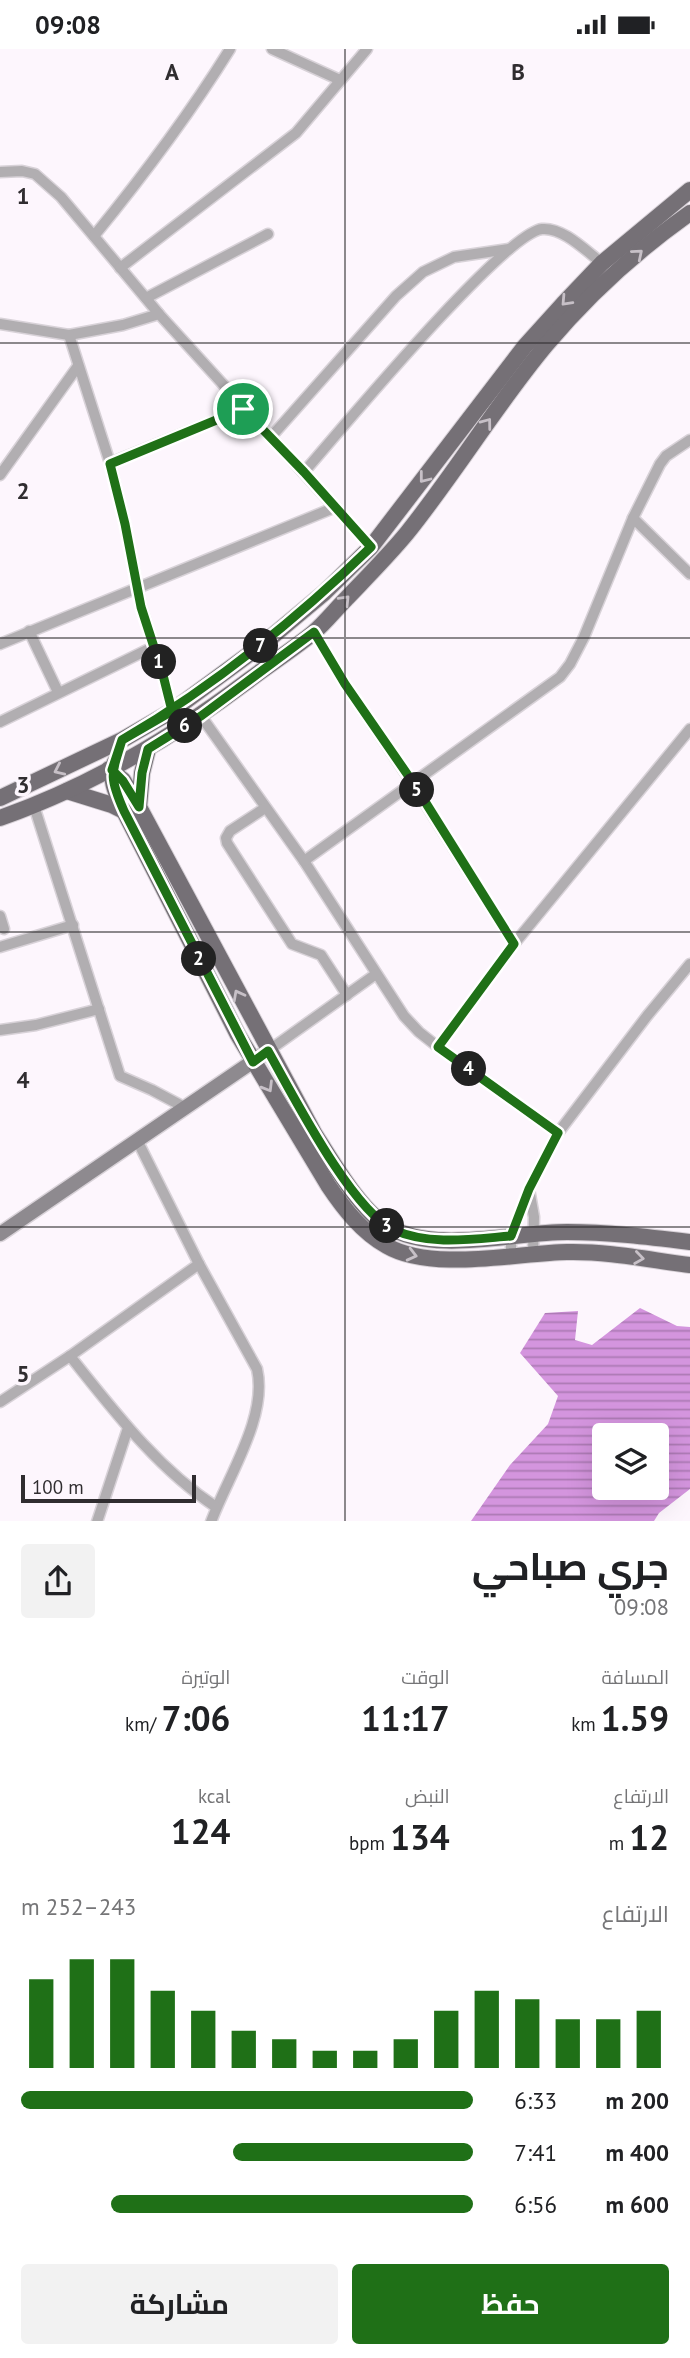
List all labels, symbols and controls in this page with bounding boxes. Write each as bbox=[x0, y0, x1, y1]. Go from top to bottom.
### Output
text: 09:08 bbox=[35, 8, 101, 41]
text: A bbox=[165, 57, 179, 86]
text: B bbox=[511, 57, 525, 86]
text: 1 bbox=[16, 181, 30, 210]
one-way arrow bbox=[629, 250, 642, 262]
one-way arrow bbox=[562, 293, 575, 306]
pin bbox=[213, 379, 273, 439]
icon: arrive bbox=[224, 390, 262, 428]
one-way arrow bbox=[479, 419, 492, 431]
one-way arrow bbox=[419, 470, 432, 483]
text: 2 bbox=[16, 476, 30, 505]
one-way arrow bbox=[336, 595, 349, 608]
pin: 7 bbox=[244, 629, 278, 663]
text: 7 bbox=[255, 633, 266, 657]
pin: 1 bbox=[142, 645, 176, 679]
text: 1 bbox=[153, 649, 164, 673]
pin: 6 bbox=[168, 709, 202, 743]
text: 6 bbox=[179, 713, 190, 737]
one-way arrow bbox=[54, 762, 67, 776]
text: 3 bbox=[16, 770, 30, 799]
pin: 5 bbox=[400, 773, 434, 807]
text: 5 bbox=[411, 777, 422, 801]
pin: 2 bbox=[182, 941, 216, 977]
text: 2 bbox=[193, 946, 204, 970]
one-way arrow bbox=[233, 989, 247, 1002]
pin: 4 bbox=[452, 1051, 486, 1087]
text: 4 bbox=[463, 1056, 474, 1080]
text: 4 bbox=[16, 1065, 30, 1094]
one-way arrow bbox=[260, 1079, 273, 1092]
pin: 3 bbox=[370, 1209, 404, 1243]
text: 3 bbox=[381, 1213, 392, 1237]
one-way arrow bbox=[406, 1247, 418, 1261]
one-way arrow bbox=[633, 1251, 645, 1266]
text: 5 bbox=[16, 1359, 30, 1388]
map controls bbox=[592, 1423, 669, 1500]
button: layers bbox=[592, 1423, 669, 1500]
scale bar bbox=[21, 1472, 196, 1504]
text: 100 m bbox=[32, 1475, 84, 1499]
text: جري صباحي bbox=[472, 1541, 669, 1590]
button: share bbox=[21, 1544, 95, 1618]
text: 09:08 bbox=[614, 1592, 669, 1621]
text: الوتيرة bbox=[182, 1665, 230, 1689]
text: الوقت bbox=[401, 1665, 450, 1689]
text: المسافة bbox=[601, 1665, 669, 1689]
text: 7:06 bbox=[161, 1695, 230, 1741]
text: 11:17 bbox=[361, 1695, 450, 1741]
text: 1.59 bbox=[601, 1695, 669, 1741]
text: /km bbox=[125, 1712, 161, 1736]
text: km bbox=[571, 1712, 601, 1736]
text: kcal bbox=[198, 1784, 230, 1808]
text: النبض bbox=[405, 1784, 450, 1808]
text: الارتفاع bbox=[613, 1784, 669, 1808]
text: 124 bbox=[171, 1808, 230, 1854]
text: 134 bbox=[390, 1814, 450, 1860]
text: 12 bbox=[629, 1814, 669, 1860]
text: bpm bbox=[349, 1831, 390, 1855]
text: m bbox=[609, 1831, 629, 1855]
text: 243–252 m bbox=[21, 1892, 136, 1921]
text: الارتفاع bbox=[602, 1899, 669, 1928]
text: 6:33 bbox=[514, 2086, 557, 2115]
text: 200 m bbox=[606, 2086, 669, 2115]
text: 7:41 bbox=[514, 2138, 557, 2167]
text: 400 m bbox=[606, 2138, 669, 2167]
text: 6:56 bbox=[514, 2190, 557, 2219]
text: 600 m bbox=[606, 2190, 669, 2219]
button: مشاركة bbox=[21, 2264, 338, 2344]
button: حفظ bbox=[352, 2264, 669, 2344]

